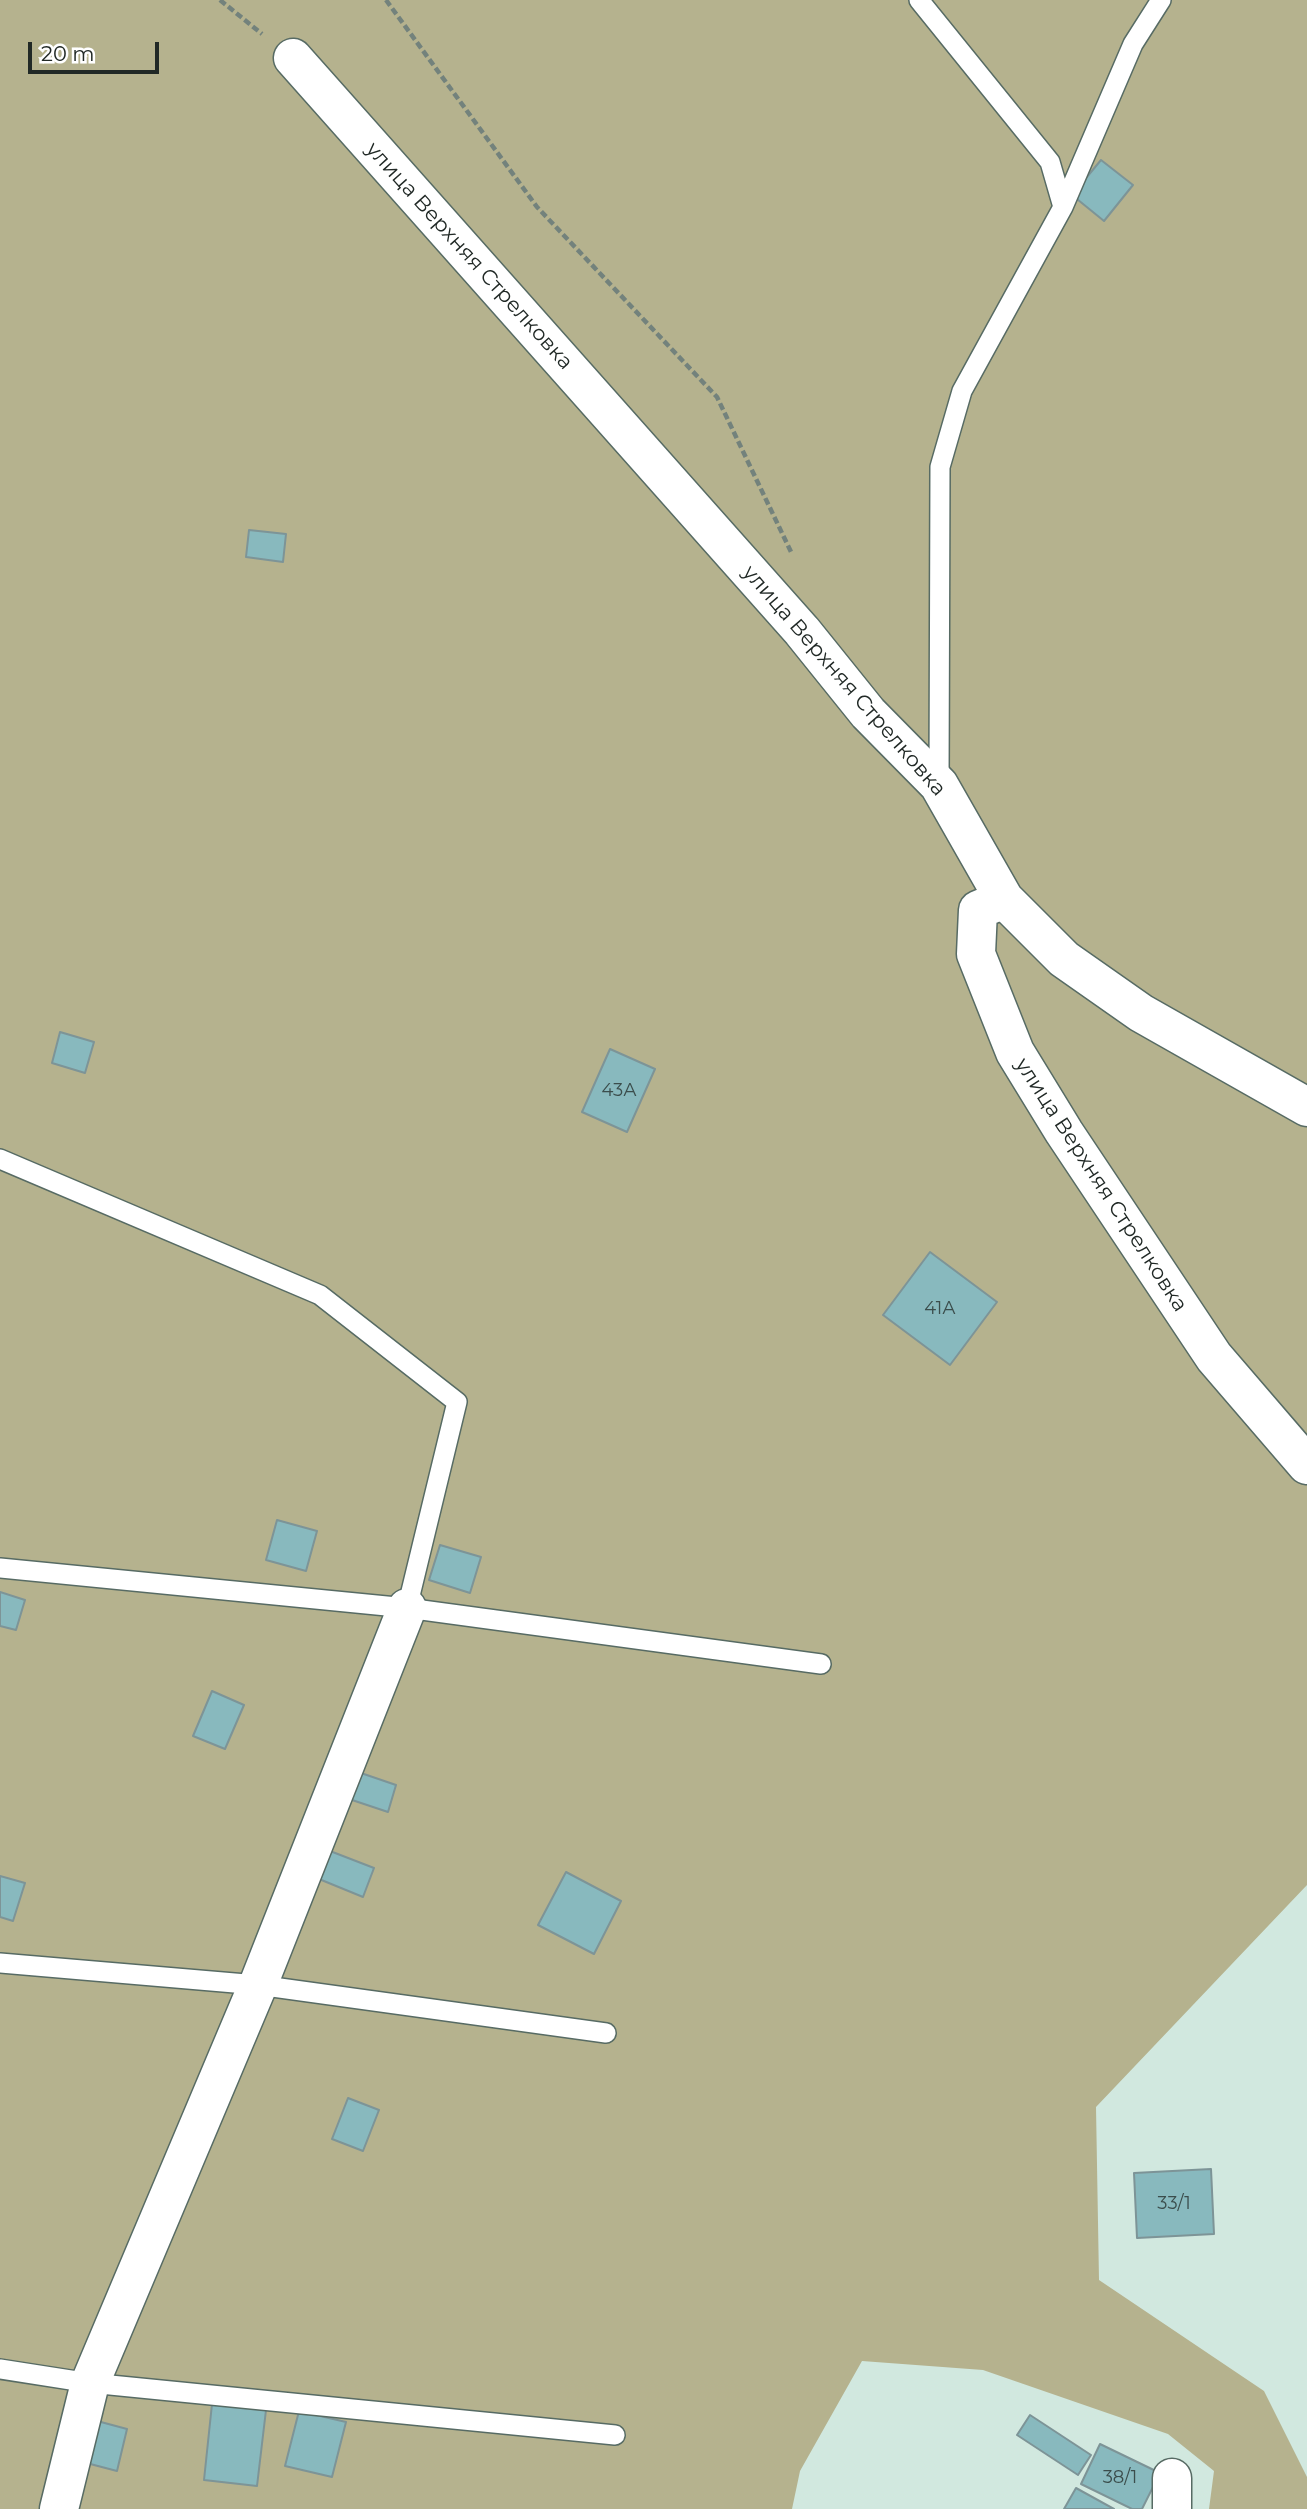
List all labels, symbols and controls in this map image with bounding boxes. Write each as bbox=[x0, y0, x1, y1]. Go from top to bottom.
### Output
scale bar bbox=[32, 28, 163, 72]
text: 20 m bbox=[41, 41, 95, 66]
street label: улица Верхняя Стрелковка bbox=[360, 137, 578, 375]
street label: улица Верхняя Стрелковка bbox=[737, 561, 951, 801]
street label: улица Верхняя Стрелковка bbox=[1009, 1053, 1193, 1317]
house number: 43А bbox=[601, 1080, 637, 1102]
house number: 41А bbox=[924, 1298, 956, 1320]
house number: 33/1 bbox=[1157, 2193, 1191, 2215]
house number: 38/1 bbox=[1103, 2467, 1137, 2489]

